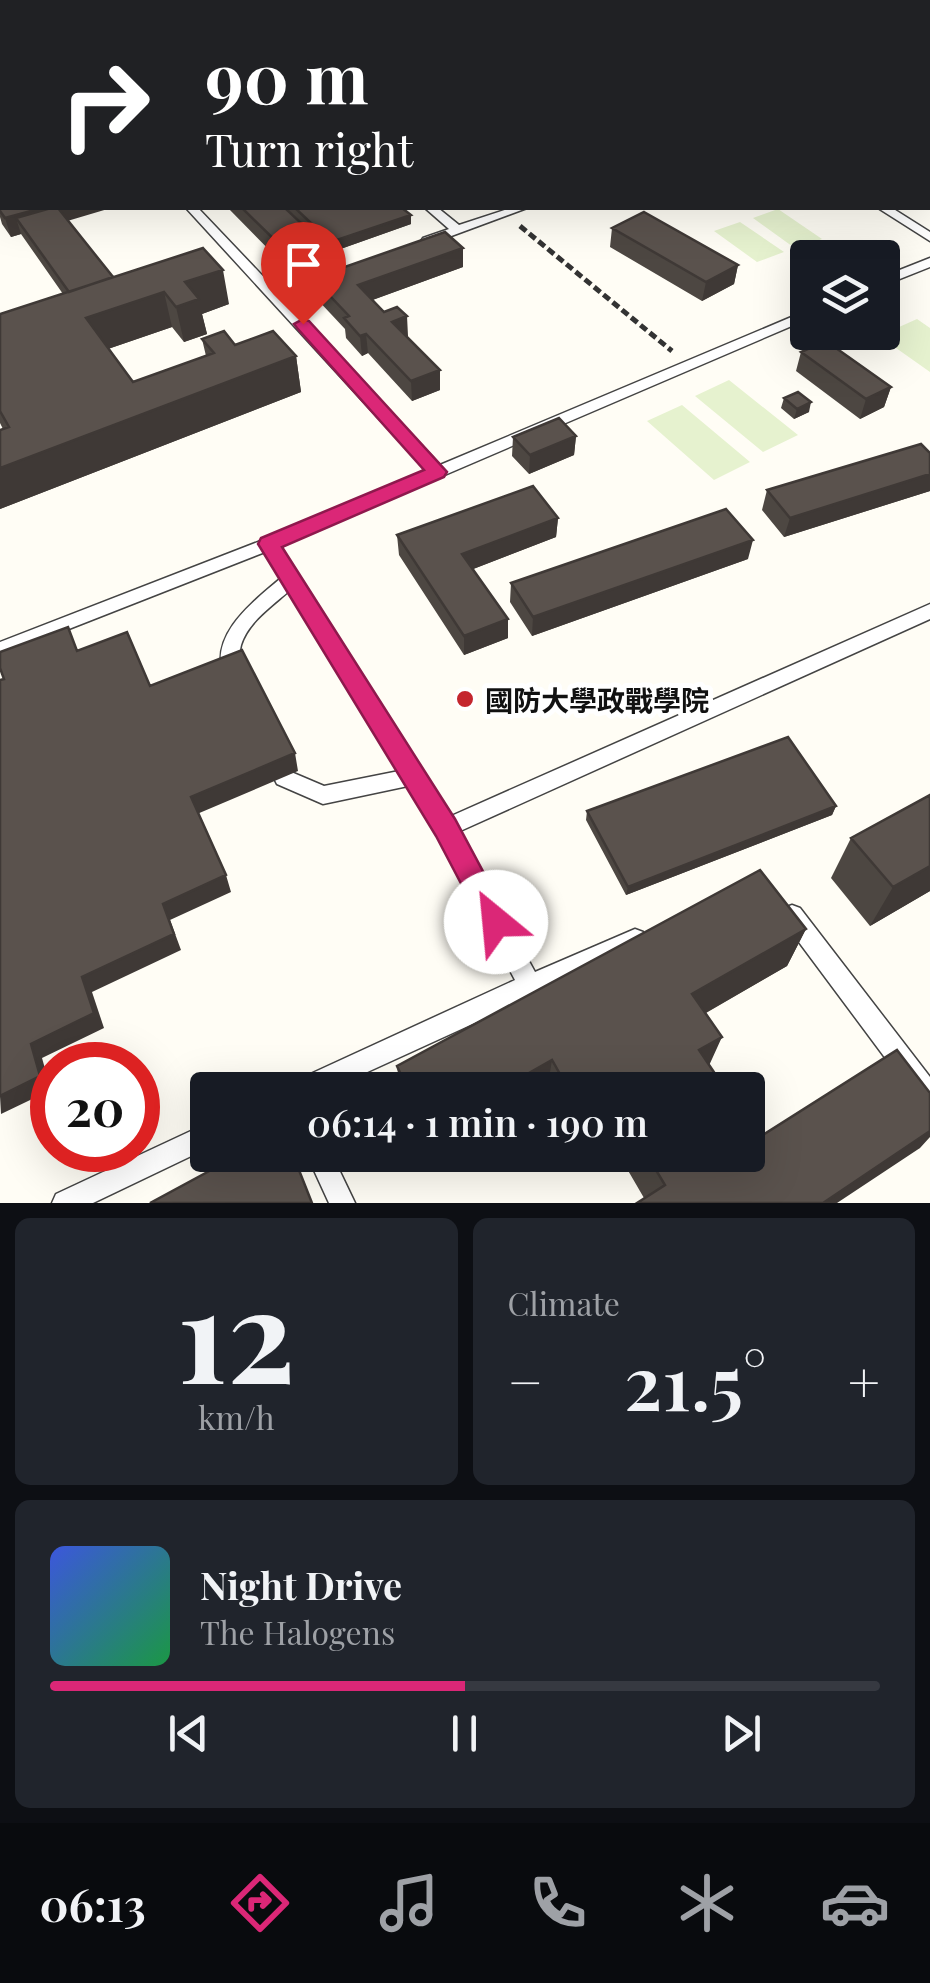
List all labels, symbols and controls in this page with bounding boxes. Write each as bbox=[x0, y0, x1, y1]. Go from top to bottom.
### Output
text: 90 m bbox=[205, 28, 369, 122]
icon: right bbox=[40, 40, 170, 170]
text: Turn right bbox=[205, 118, 413, 178]
pin bbox=[261, 222, 346, 325]
icon: arrive bbox=[276, 237, 331, 292]
map controls bbox=[790, 240, 900, 350]
button: layers bbox=[790, 240, 900, 350]
place label: 國防大學政戰學院 bbox=[485, 681, 709, 718]
marker: 國防大學政戰學院 bbox=[454, 688, 476, 710]
position arrow bbox=[444, 870, 548, 974]
speed limit sign: 20 bbox=[30, 1042, 160, 1172]
text: 06:14 · 1 min · 190 m bbox=[307, 1096, 648, 1147]
text: 12 bbox=[177, 1243, 295, 1417]
text: Climate bbox=[508, 1281, 620, 1324]
text: 21.5° bbox=[624, 1330, 767, 1430]
text: − bbox=[508, 1343, 543, 1417]
text: + bbox=[848, 1343, 880, 1417]
text: km/h bbox=[198, 1395, 275, 1438]
text: Night Drive bbox=[200, 1559, 402, 1610]
text: The Halogens bbox=[200, 1610, 395, 1653]
icon: previous bbox=[161, 1706, 216, 1761]
icon: pause bbox=[437, 1706, 492, 1761]
icon: next bbox=[714, 1706, 769, 1761]
icon: directions bbox=[225, 1868, 295, 1938]
icon: music bbox=[374, 1868, 444, 1938]
icon: phone bbox=[523, 1868, 593, 1938]
icon: climate bbox=[672, 1868, 742, 1938]
icon: car bbox=[820, 1868, 890, 1938]
text: 06:13 bbox=[39, 1873, 146, 1933]

